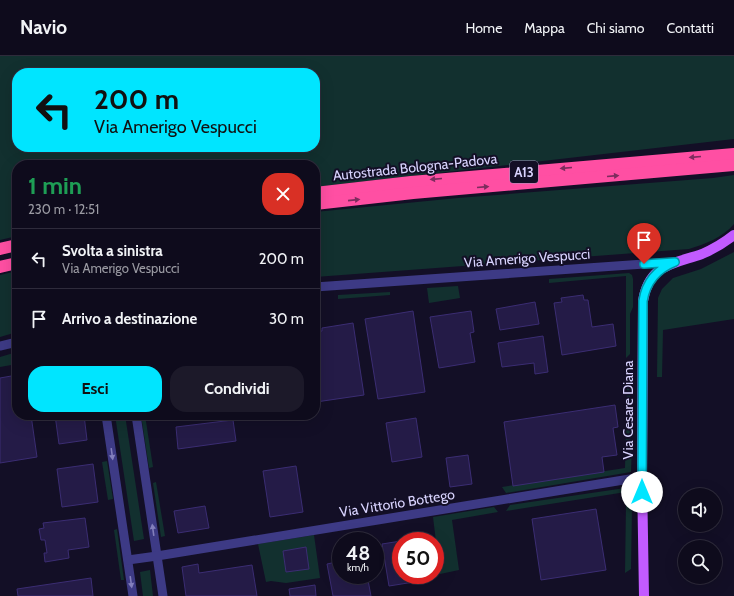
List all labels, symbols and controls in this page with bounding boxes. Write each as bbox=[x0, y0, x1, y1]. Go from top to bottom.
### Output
text: Navio bbox=[20, 16, 67, 39]
text: Home bbox=[465, 19, 502, 37]
text: Mappa bbox=[524, 19, 565, 37]
text: Chi siamo bbox=[587, 19, 644, 37]
text: Contatti bbox=[666, 19, 714, 37]
text: 200 m bbox=[94, 82, 179, 116]
icon: left bbox=[28, 84, 80, 136]
text: Via Amerigo Vespucci bbox=[94, 116, 257, 138]
street label: Autostrada Bologna-Padova bbox=[332, 149, 498, 185]
one-way arrow bbox=[689, 154, 701, 161]
road number: A13 bbox=[510, 161, 538, 183]
one-way arrow bbox=[560, 165, 572, 172]
text: 1 min bbox=[28, 171, 82, 200]
button: close bbox=[262, 173, 304, 215]
one-way arrow bbox=[607, 173, 619, 179]
one-way arrow bbox=[430, 176, 442, 183]
one-way arrow bbox=[477, 184, 489, 191]
one-way arrow bbox=[348, 197, 360, 203]
text: 230 m · 12:51 bbox=[28, 201, 99, 217]
pin bbox=[627, 223, 661, 264]
icon: arrive bbox=[633, 229, 655, 251]
text: Svolta a sinistra bbox=[62, 242, 163, 260]
street label: Via Amerigo Vespucci bbox=[463, 245, 591, 271]
icon: left bbox=[28, 248, 50, 270]
text: 200 m bbox=[259, 250, 304, 268]
text: Via Amerigo Vespucci bbox=[62, 260, 180, 276]
icon: arrive bbox=[28, 308, 50, 330]
text: Arrivo a destinazione bbox=[62, 310, 197, 328]
text: 30 m bbox=[269, 310, 304, 328]
street label: Via Cesare Diana bbox=[619, 360, 637, 459]
button: Esci bbox=[28, 366, 162, 412]
button: Condividi bbox=[170, 366, 304, 412]
one-way arrow bbox=[109, 448, 115, 460]
position arrow bbox=[621, 471, 663, 513]
street label: Via Vittorio Bottego bbox=[338, 485, 456, 521]
map controls bbox=[678, 488, 722, 584]
button: sound bbox=[678, 488, 722, 532]
one-way arrow bbox=[150, 524, 156, 536]
speed limit sign: 50 bbox=[392, 532, 444, 584]
button: search bbox=[678, 540, 722, 584]
text: 48 bbox=[346, 541, 370, 565]
text: km/h bbox=[347, 561, 369, 574]
one-way arrow bbox=[128, 576, 134, 588]

